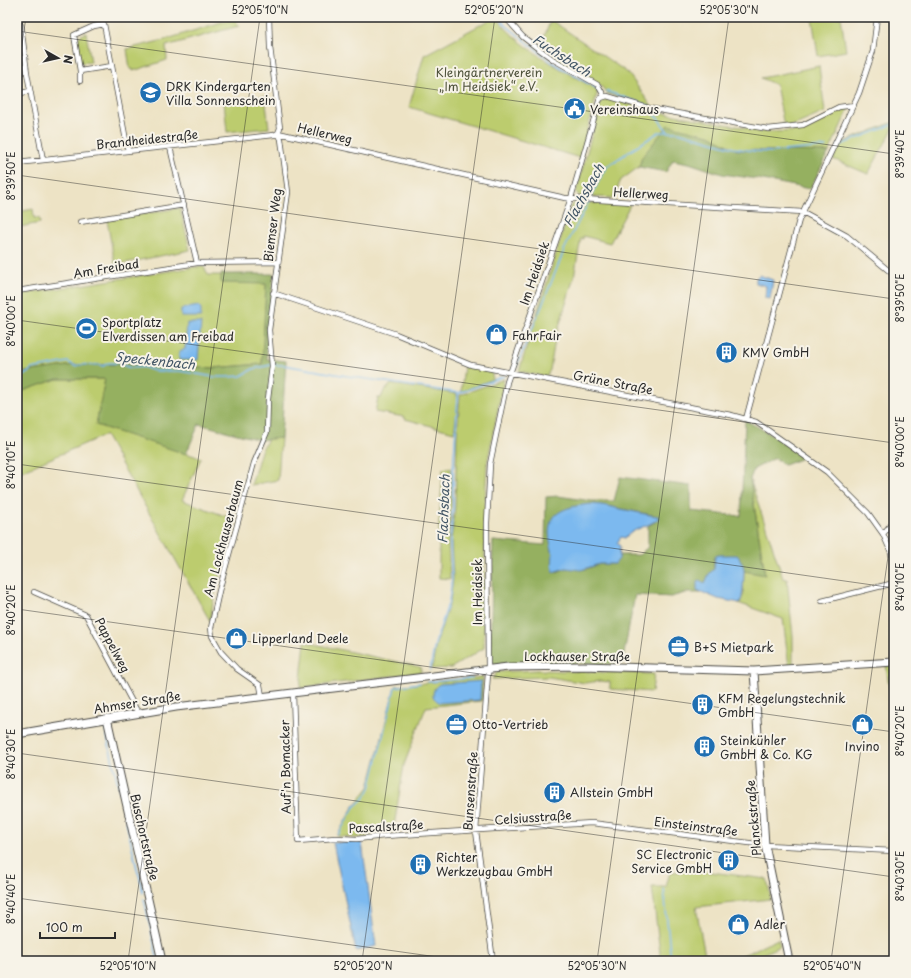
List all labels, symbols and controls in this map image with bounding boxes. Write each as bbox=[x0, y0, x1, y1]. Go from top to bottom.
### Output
text: 52°05'10"N bbox=[232, 2, 289, 17]
text: 52°05'20"N bbox=[464, 2, 524, 17]
text: 52°05'30"N bbox=[700, 2, 759, 17]
water label: Fuchsbach bbox=[529, 29, 595, 81]
north arrow bbox=[38, 38, 78, 78]
text: N bbox=[59, 54, 77, 65]
park label: Kleingärtnerverein „Im Heidsiek“ e.V. bbox=[436, 63, 542, 95]
place label: DRK Kindergarten Villa Sonnenschein bbox=[166, 77, 276, 109]
school or university icon: DRK Kindergarten Villa Sonnenschein bbox=[137, 80, 163, 106]
public building icon: Vereinshaus bbox=[561, 96, 587, 122]
place label: Vereinshaus bbox=[590, 100, 659, 118]
street label: Hellerweg bbox=[296, 118, 354, 148]
street label: Brandheidestraße bbox=[95, 125, 199, 153]
text: 8°39'40"E bbox=[892, 129, 907, 179]
text: 8°39'50"E bbox=[3, 151, 18, 201]
water label: Flachsbach bbox=[558, 160, 608, 230]
street label: Hellerweg bbox=[613, 183, 669, 203]
street label: Biemser Weg bbox=[259, 187, 285, 263]
street label: Im Heidsiek bbox=[515, 239, 553, 307]
street label: Am Freibad bbox=[72, 254, 140, 282]
text: 8°39'50"E bbox=[892, 273, 907, 323]
text: 8°40'00"E bbox=[3, 295, 18, 347]
place label: Sportplatz Elverdissen am Freibad bbox=[102, 313, 234, 345]
sports icon: Sportplatz Elverdissen am Freibad bbox=[73, 316, 99, 342]
shop icon: FahrFair bbox=[484, 322, 510, 348]
place label: FahrFair bbox=[512, 326, 562, 344]
building icon: KMV GmbH bbox=[713, 339, 739, 365]
place label: KMV GmbH bbox=[742, 343, 809, 361]
water label: Speckenbach bbox=[114, 346, 196, 374]
street label: Grüne Straße bbox=[572, 365, 654, 399]
text: 8°40'00"E bbox=[892, 416, 907, 468]
text: 8°40'10"E bbox=[3, 441, 18, 489]
water label: Flachsbach bbox=[432, 474, 454, 544]
street label: Am Lockhauserbaum bbox=[199, 477, 247, 599]
street label: Im Heidsiek bbox=[468, 559, 486, 625]
text: 8°40'10"E bbox=[892, 563, 907, 611]
text: 8°40'20"E bbox=[3, 584, 18, 636]
street label: Pappelweg bbox=[91, 614, 135, 676]
shop icon: Lipperland Deele bbox=[224, 625, 250, 651]
place label: Lipperland Deele bbox=[252, 629, 349, 647]
office icon: B+S Mietpark bbox=[666, 634, 692, 660]
place label: B+S Mietpark bbox=[694, 638, 774, 656]
street label: Lockhauser Straße bbox=[524, 647, 630, 665]
street label: Ahmser Straße bbox=[92, 686, 182, 718]
place label: KFM Regelungstechnik GmbH bbox=[718, 689, 845, 721]
building icon: KFM Regelungstechnik GmbH bbox=[689, 692, 715, 718]
text: 8°40'20"E bbox=[892, 705, 907, 757]
office icon: Otto-Vertrieb bbox=[443, 711, 469, 737]
shop icon: Invino bbox=[849, 712, 875, 738]
place label: Otto-Vertrieb bbox=[472, 715, 548, 733]
street label: Auf'n Bomacker bbox=[275, 719, 295, 814]
text: 8°40'30"E bbox=[3, 729, 18, 779]
place label: Steinkühler GmbH & Co. KG bbox=[720, 731, 813, 763]
building icon: Steinkühler GmbH & Co. KG bbox=[691, 734, 717, 760]
place label: Invino bbox=[845, 737, 880, 755]
street label: Bunsenstraße bbox=[458, 751, 482, 831]
building icon: Allstein GmbH bbox=[542, 779, 568, 805]
street label: Planckstraße bbox=[741, 779, 765, 857]
place label: Allstein GmbH bbox=[570, 783, 653, 801]
street label: Buschortstraße bbox=[126, 792, 164, 882]
street label: Celsiusstraße bbox=[494, 805, 572, 829]
street label: Einsteinstraße bbox=[653, 812, 739, 840]
street label: Pascalstraße bbox=[348, 815, 424, 837]
place label: SC Electronic Service GmbH bbox=[631, 845, 712, 877]
place label: Richter Werkzeugbau GmbH bbox=[436, 848, 553, 880]
building icon: SC Electronic Service GmbH bbox=[715, 848, 741, 874]
building icon: Richter Werkzeugbau GmbH bbox=[407, 851, 433, 877]
text: 8°40'30"E bbox=[892, 851, 907, 901]
text: 8°40'40"E bbox=[3, 874, 18, 924]
shop icon: Adler bbox=[725, 911, 751, 937]
scale bar bbox=[40, 914, 115, 940]
place label: Adler bbox=[754, 915, 786, 933]
text: 100 m bbox=[46, 918, 83, 936]
text: 52°05'10"N bbox=[100, 958, 157, 973]
text: 52°05'20"N bbox=[333, 958, 393, 973]
text: 52°05'30"N bbox=[568, 958, 627, 973]
text: 52°05'40"N bbox=[803, 958, 862, 973]

